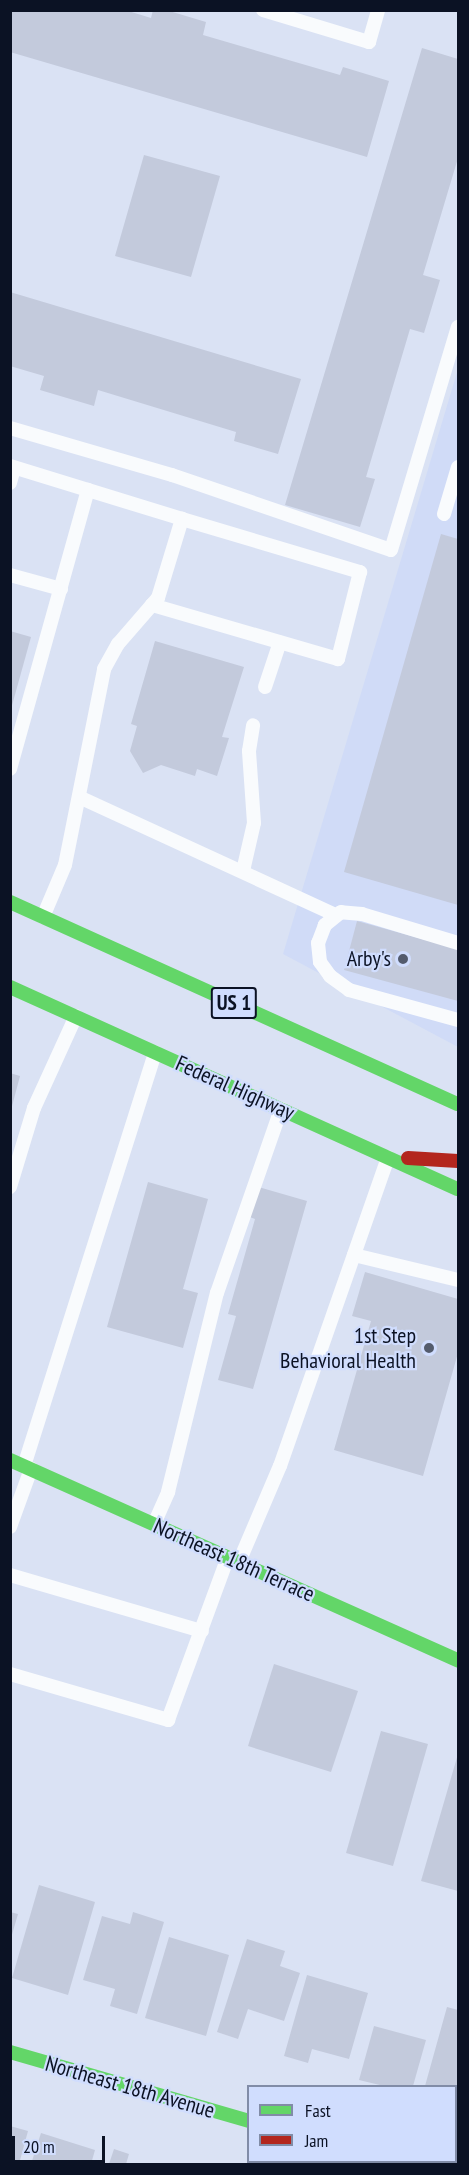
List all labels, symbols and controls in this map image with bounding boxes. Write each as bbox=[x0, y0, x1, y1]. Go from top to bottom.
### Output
place label: Arby's bbox=[347, 946, 391, 972]
marker: Arby's bbox=[396, 952, 410, 966]
road number: US 1 bbox=[210, 985, 258, 1021]
street label: Federal Highway bbox=[172, 1050, 298, 1126]
place label: 1st Step Behavioral Health bbox=[280, 1322, 416, 1374]
marker: 1st Step Behavioral Health bbox=[420, 1339, 438, 1357]
street label: Northeast 18th Terrace bbox=[149, 1513, 319, 1607]
street label: Northeast 18th Avenue bbox=[42, 2050, 218, 2124]
legend bbox=[247, 2085, 457, 2163]
text: Fast bbox=[305, 2099, 331, 2122]
scale bar bbox=[15, 2124, 108, 2162]
text: Jam bbox=[305, 2129, 328, 2152]
text: 20 m bbox=[23, 2135, 55, 2158]

